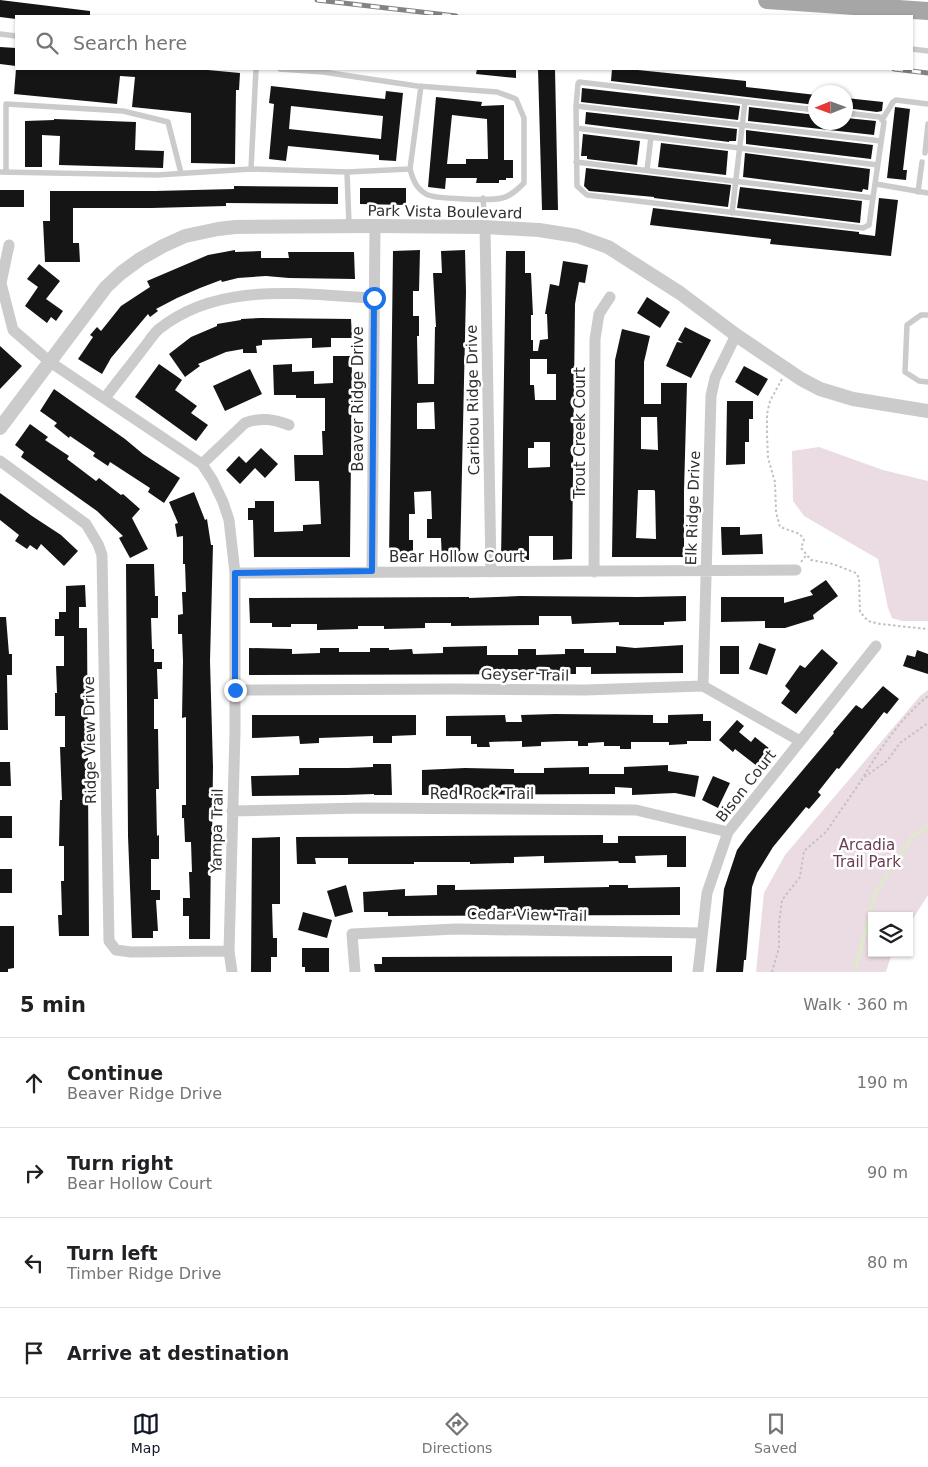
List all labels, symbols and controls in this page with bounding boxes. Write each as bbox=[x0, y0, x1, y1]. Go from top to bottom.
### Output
search box bbox=[15, 15, 913, 70]
icon: search bbox=[33, 29, 61, 57]
text: Search here bbox=[73, 32, 187, 54]
north arrow bbox=[808, 85, 853, 130]
street label: Park Vista Boulevard bbox=[367, 202, 523, 222]
route start bbox=[363, 287, 386, 310]
street label: Caribou Ridge Drive bbox=[463, 325, 483, 475]
street label: Beaver Ridge Drive bbox=[349, 326, 367, 472]
street label: Trout Creek Court bbox=[571, 367, 589, 500]
street label: Elk Ridge Drive bbox=[682, 450, 704, 566]
street label: Bear Hollow Court bbox=[389, 548, 525, 566]
street label: Geyser Trail bbox=[481, 665, 569, 685]
street label: Ridge View Drive bbox=[80, 676, 100, 804]
route end bbox=[224, 679, 247, 702]
street label: Bison Court bbox=[712, 746, 780, 826]
street label: Red Rock Trail bbox=[430, 785, 534, 803]
street label: Yampa Trail bbox=[207, 788, 227, 875]
park label: Arcadia Trail Park bbox=[832, 836, 901, 871]
street label: Cedar View Trail bbox=[467, 905, 587, 925]
map controls bbox=[868, 912, 913, 957]
button: layers bbox=[868, 912, 913, 957]
text: 5 min bbox=[20, 993, 86, 1017]
text: Walk · 360 m bbox=[803, 995, 908, 1014]
text: Continue bbox=[67, 1062, 163, 1084]
icon: ahead bbox=[20, 1069, 48, 1097]
text: 190 m bbox=[857, 1073, 908, 1092]
text: Beaver Ridge Drive bbox=[67, 1084, 222, 1103]
text: Turn right bbox=[67, 1152, 173, 1174]
icon: right bbox=[20, 1159, 48, 1187]
text: 90 m bbox=[867, 1163, 908, 1182]
text: Bear Hollow Court bbox=[67, 1174, 212, 1193]
text: Turn left bbox=[67, 1242, 158, 1264]
icon: left bbox=[20, 1249, 48, 1277]
text: 80 m bbox=[867, 1253, 908, 1272]
text: Timber Ridge Drive bbox=[67, 1264, 221, 1283]
icon: arrive bbox=[20, 1339, 48, 1367]
text: Arrive at destination bbox=[67, 1342, 289, 1364]
tab: Map bbox=[131, 1410, 160, 1456]
tab: Directions bbox=[422, 1410, 492, 1456]
tab: Saved bbox=[754, 1410, 797, 1456]

